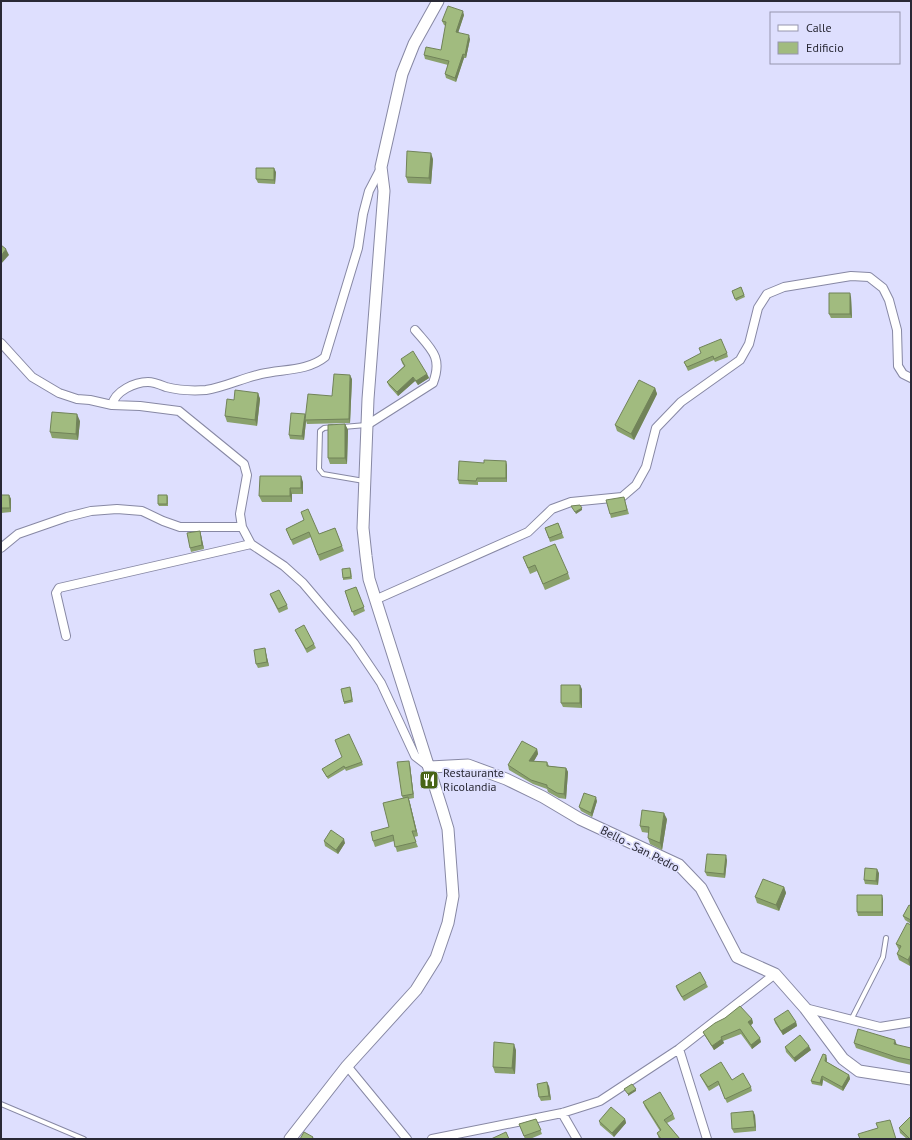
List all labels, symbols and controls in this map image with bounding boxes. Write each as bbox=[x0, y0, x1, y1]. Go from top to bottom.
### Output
legend bbox=[770, 12, 900, 64]
text: Calle bbox=[806, 20, 832, 35]
text: Edificio bbox=[806, 40, 844, 55]
place label: Restaurante Ricolandia bbox=[443, 765, 504, 794]
restaurant icon: Restaurante Ricolandia bbox=[418, 769, 440, 791]
street label: Bello - San Pedro bbox=[598, 822, 682, 875]

